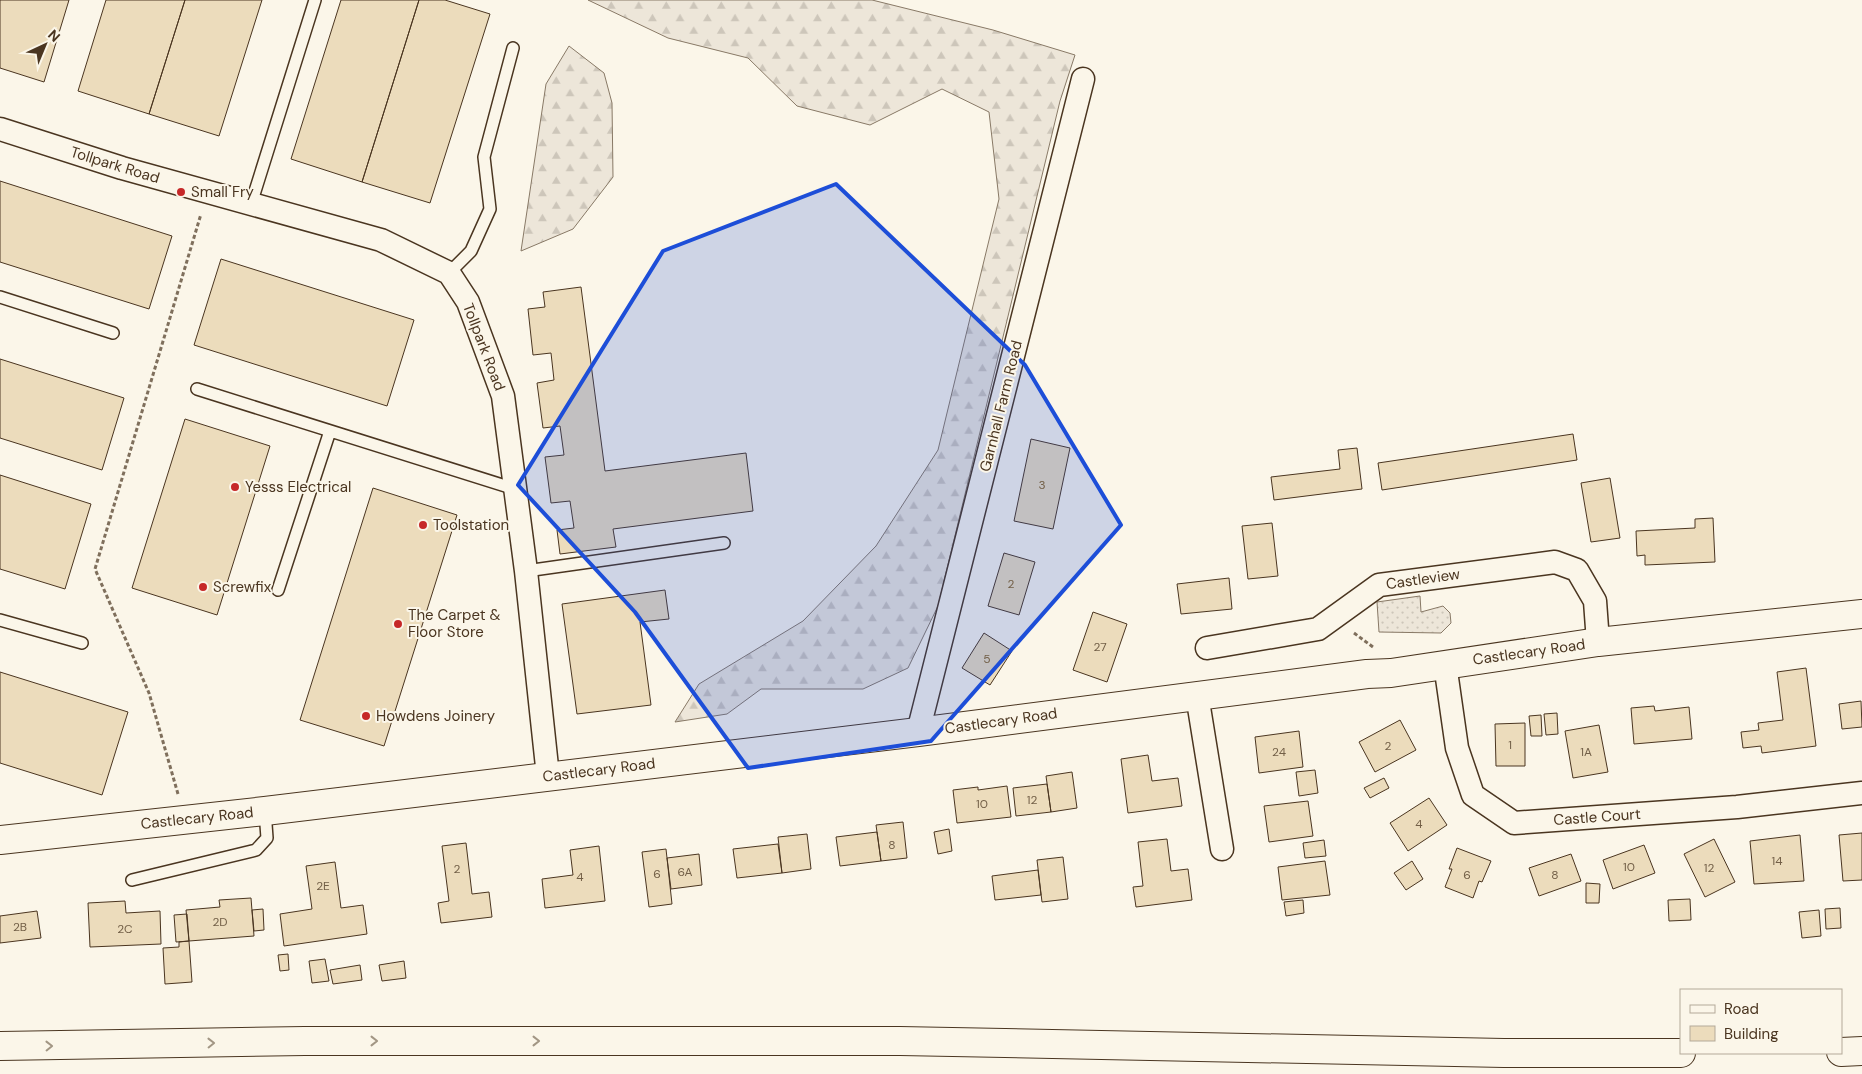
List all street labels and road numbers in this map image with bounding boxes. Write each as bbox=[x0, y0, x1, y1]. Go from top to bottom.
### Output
street label: Tollpark Road bbox=[68, 142, 162, 188]
street label: Tollpark Road bbox=[458, 300, 510, 394]
street label: Garnhall Farm Road bbox=[975, 338, 1027, 474]
street label: Castleview bbox=[1385, 564, 1462, 594]
street label: Castlecary Road bbox=[1471, 634, 1587, 670]
street label: Castlecary Road bbox=[943, 703, 1059, 739]
street label: Castlecary Road bbox=[542, 753, 656, 787]
street label: Castlecary Road bbox=[140, 802, 254, 834]
street label: Castle Court bbox=[1553, 804, 1641, 830]

